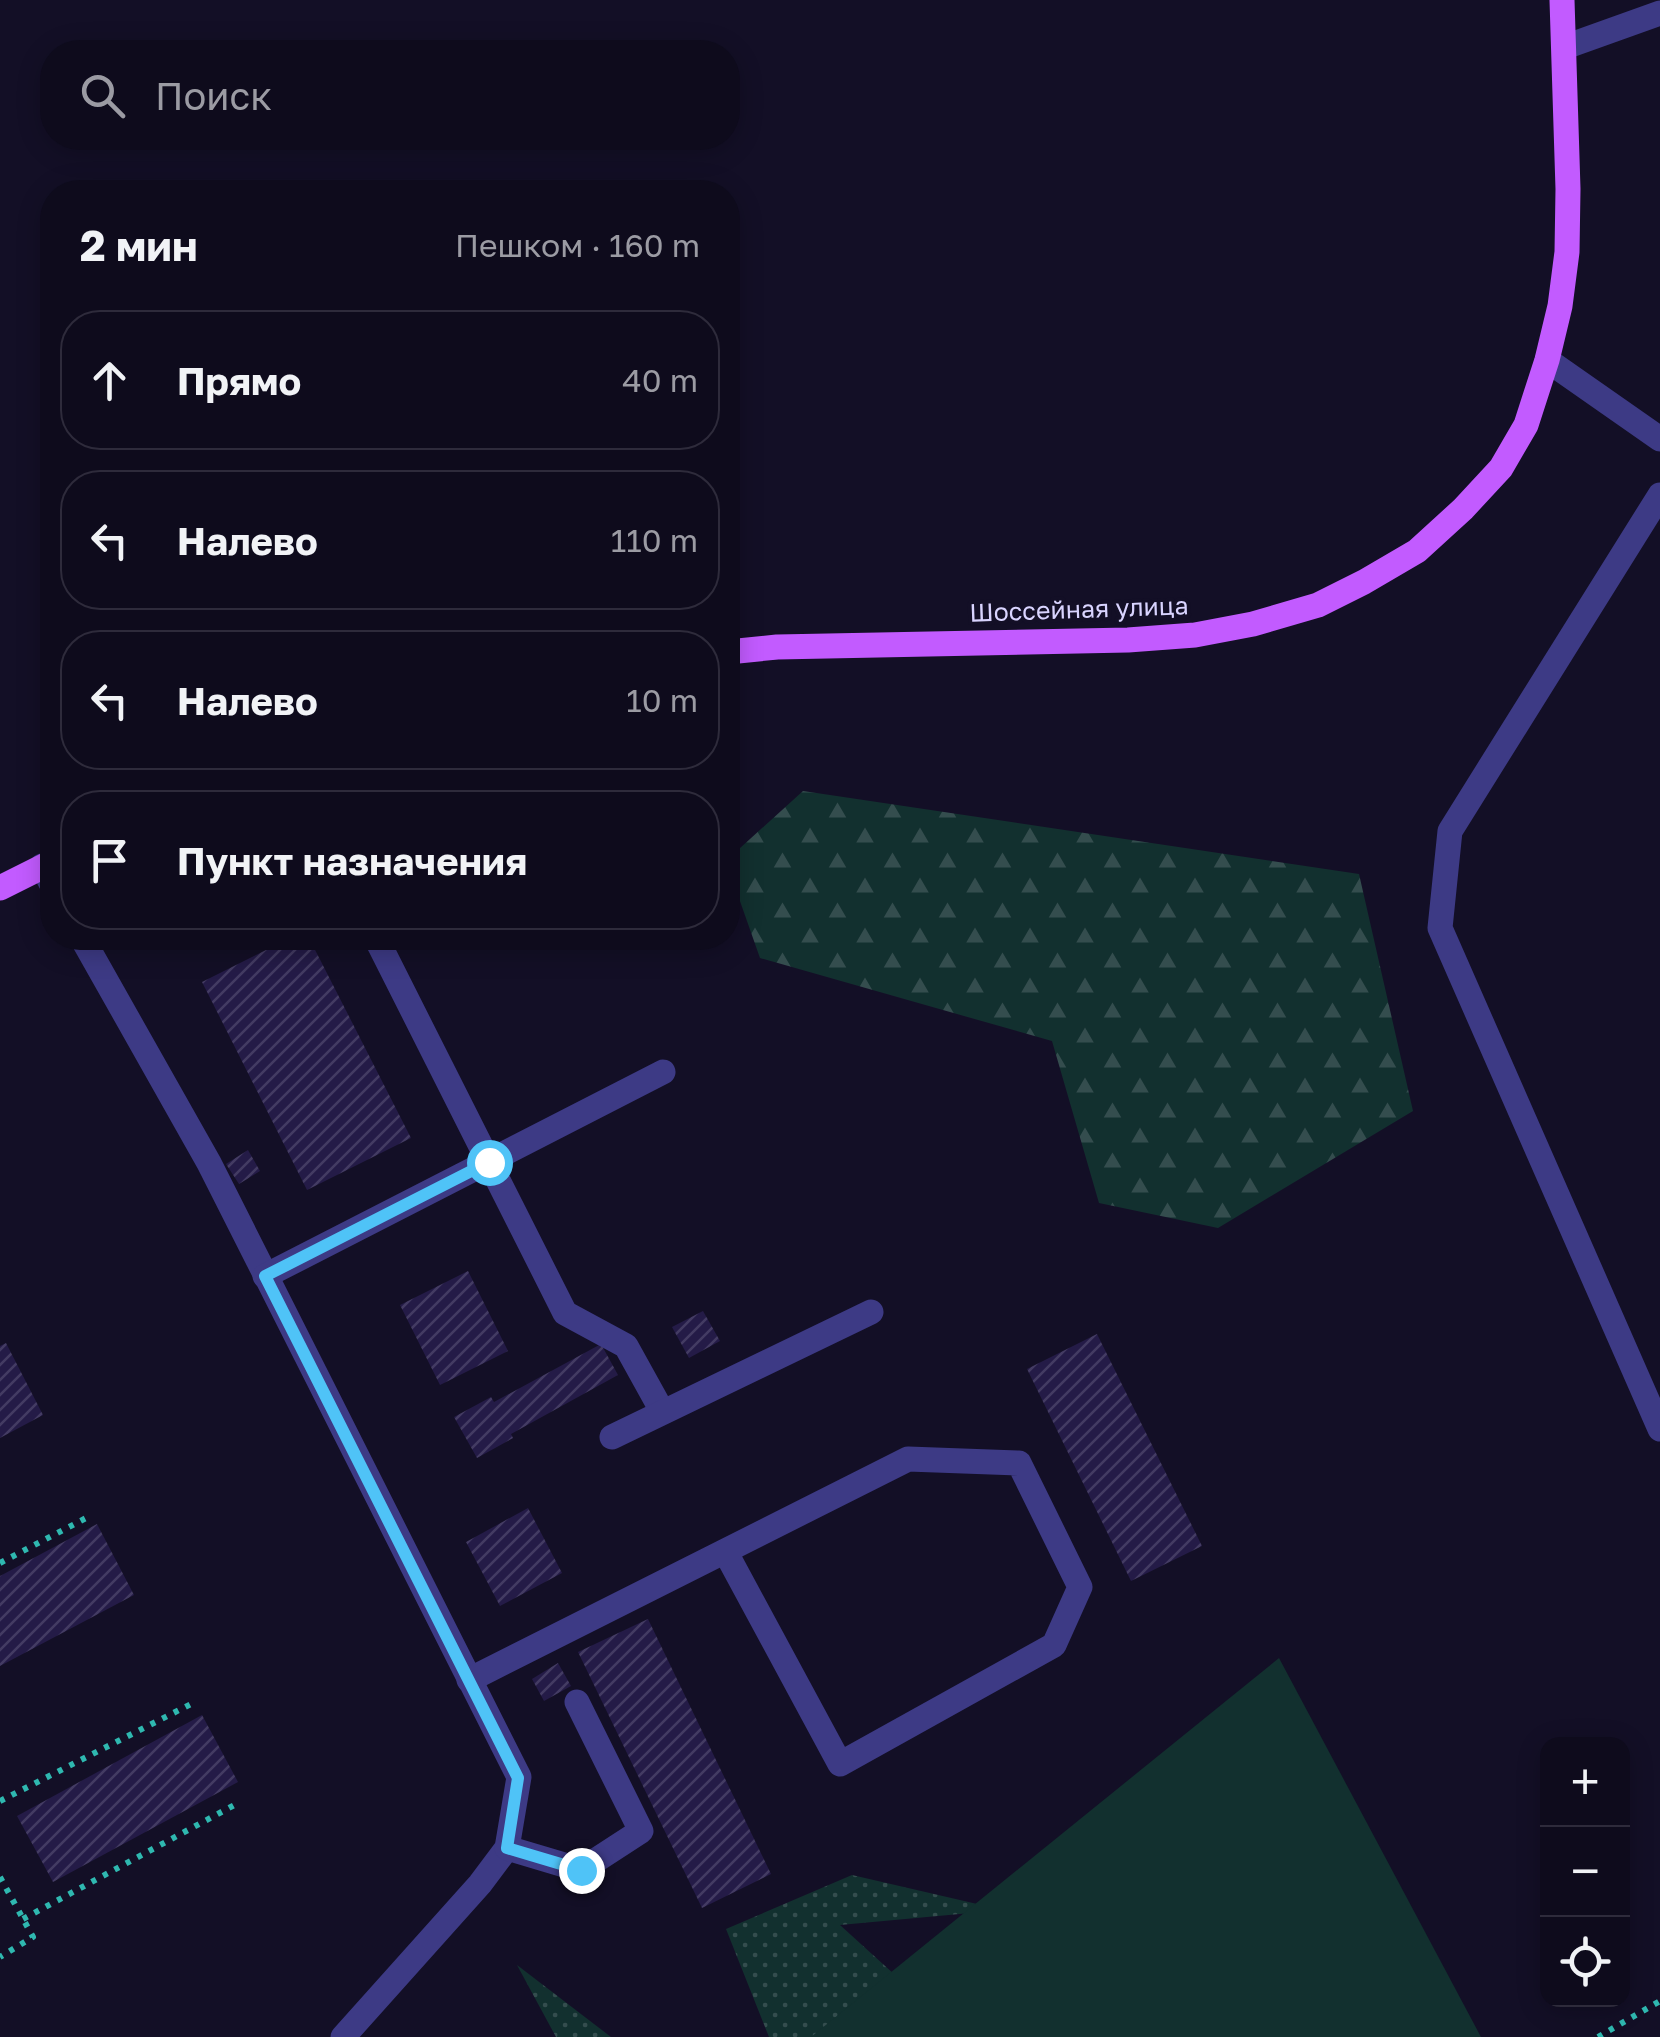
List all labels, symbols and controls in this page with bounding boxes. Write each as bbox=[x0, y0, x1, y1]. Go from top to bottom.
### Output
search box bbox=[40, 40, 740, 150]
icon: search bbox=[75, 68, 130, 123]
text: Поиск bbox=[155, 73, 272, 118]
text: 2 мин bbox=[80, 220, 198, 270]
text: Пешком · 160 m bbox=[455, 226, 700, 264]
icon: ahead bbox=[82, 353, 137, 408]
text: Прямо bbox=[177, 358, 301, 403]
text: 40 m bbox=[622, 361, 698, 399]
icon: left bbox=[82, 513, 137, 568]
text: Налево bbox=[177, 518, 318, 563]
text: 110 m bbox=[611, 521, 698, 559]
street label: Шоссейная улица bbox=[969, 589, 1189, 628]
icon: left bbox=[82, 673, 137, 728]
text: Налево bbox=[177, 678, 318, 723]
text: 10 m bbox=[626, 681, 698, 719]
icon: arrive bbox=[82, 833, 137, 888]
text: Пункт назначения bbox=[177, 838, 527, 883]
route start bbox=[467, 1140, 513, 1186]
map controls bbox=[1540, 1737, 1630, 2007]
button: + bbox=[1540, 1737, 1630, 1827]
button: − bbox=[1540, 1827, 1630, 1917]
route end bbox=[559, 1848, 605, 1894]
button: locate bbox=[1540, 1917, 1630, 2007]

